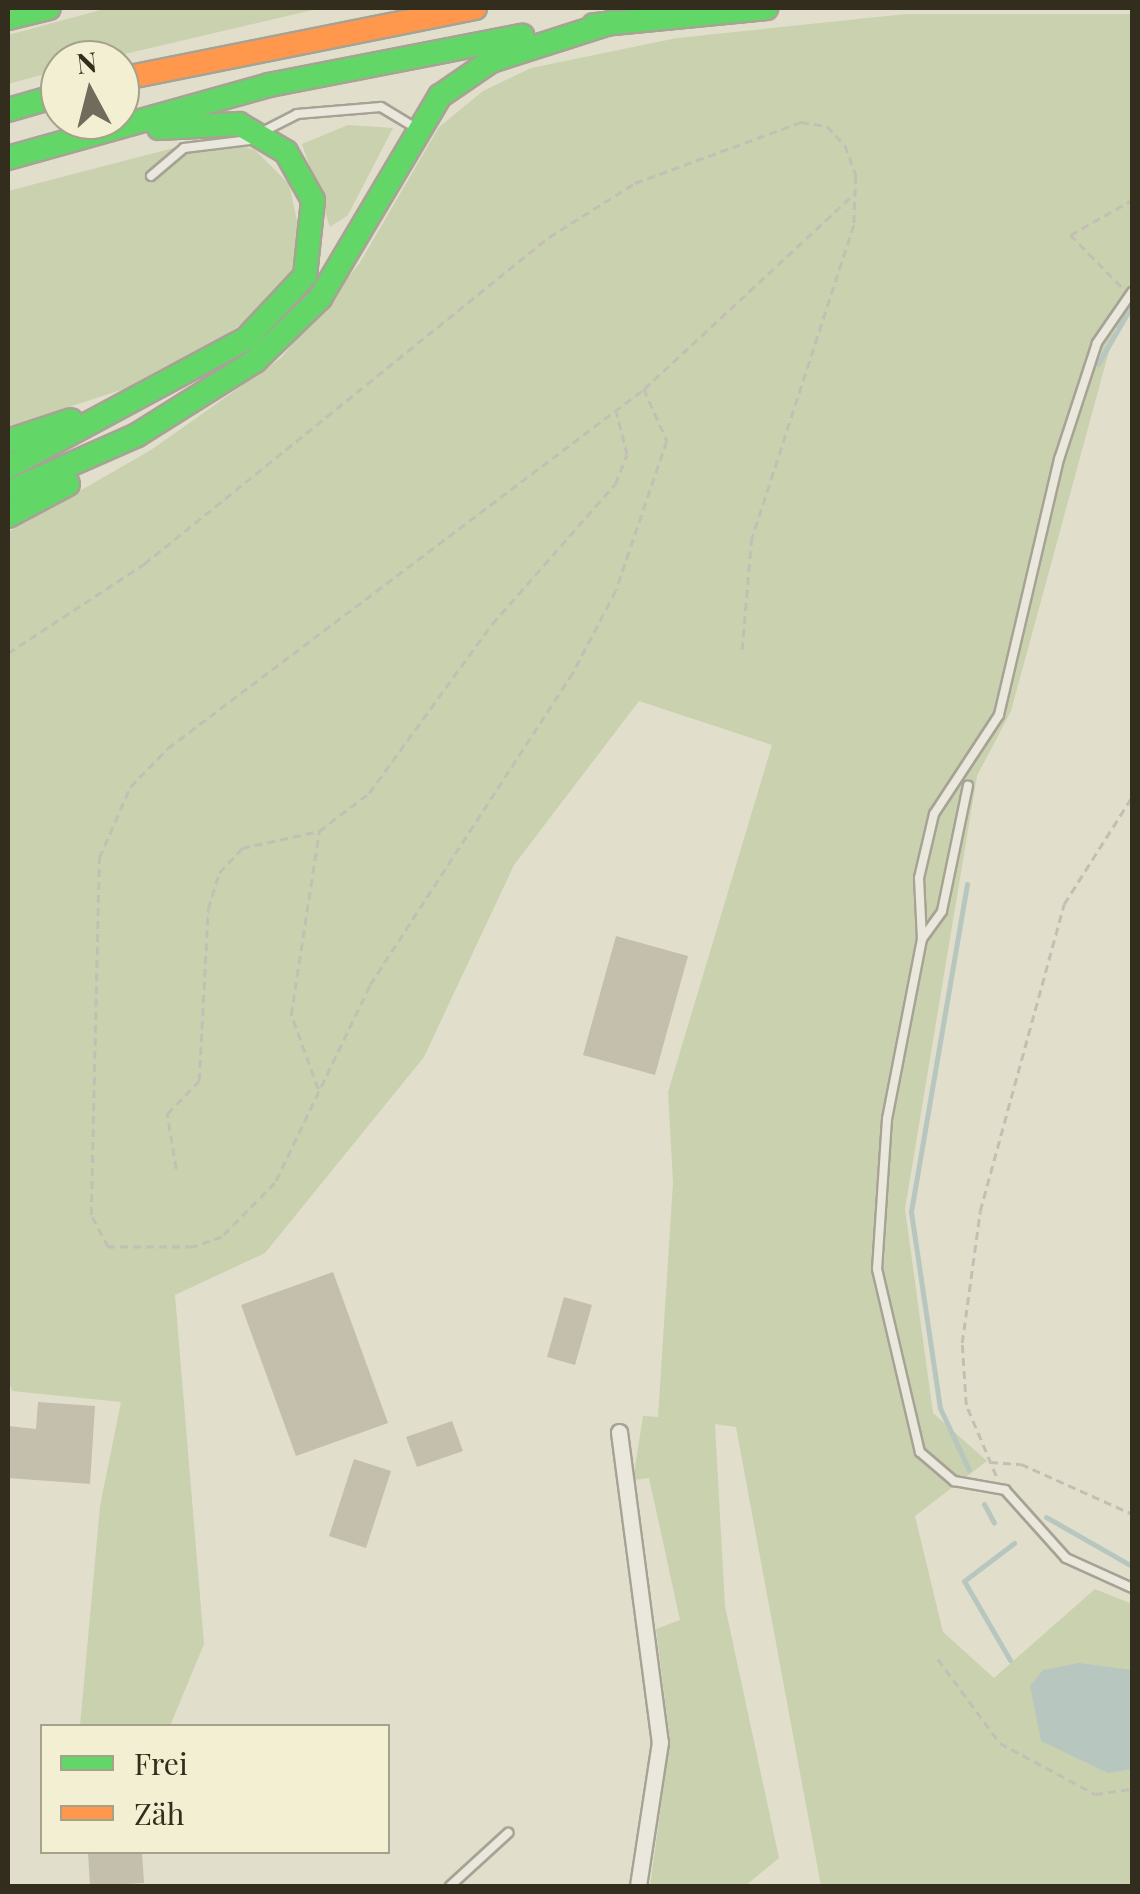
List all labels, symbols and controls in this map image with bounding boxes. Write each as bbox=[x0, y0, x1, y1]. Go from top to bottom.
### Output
north arrow bbox=[40, 40, 140, 140]
text: N bbox=[74, 42, 99, 81]
legend bbox=[40, 1724, 390, 1854]
text: Frei bbox=[134, 1743, 188, 1783]
text: Zäh bbox=[134, 1793, 184, 1833]

